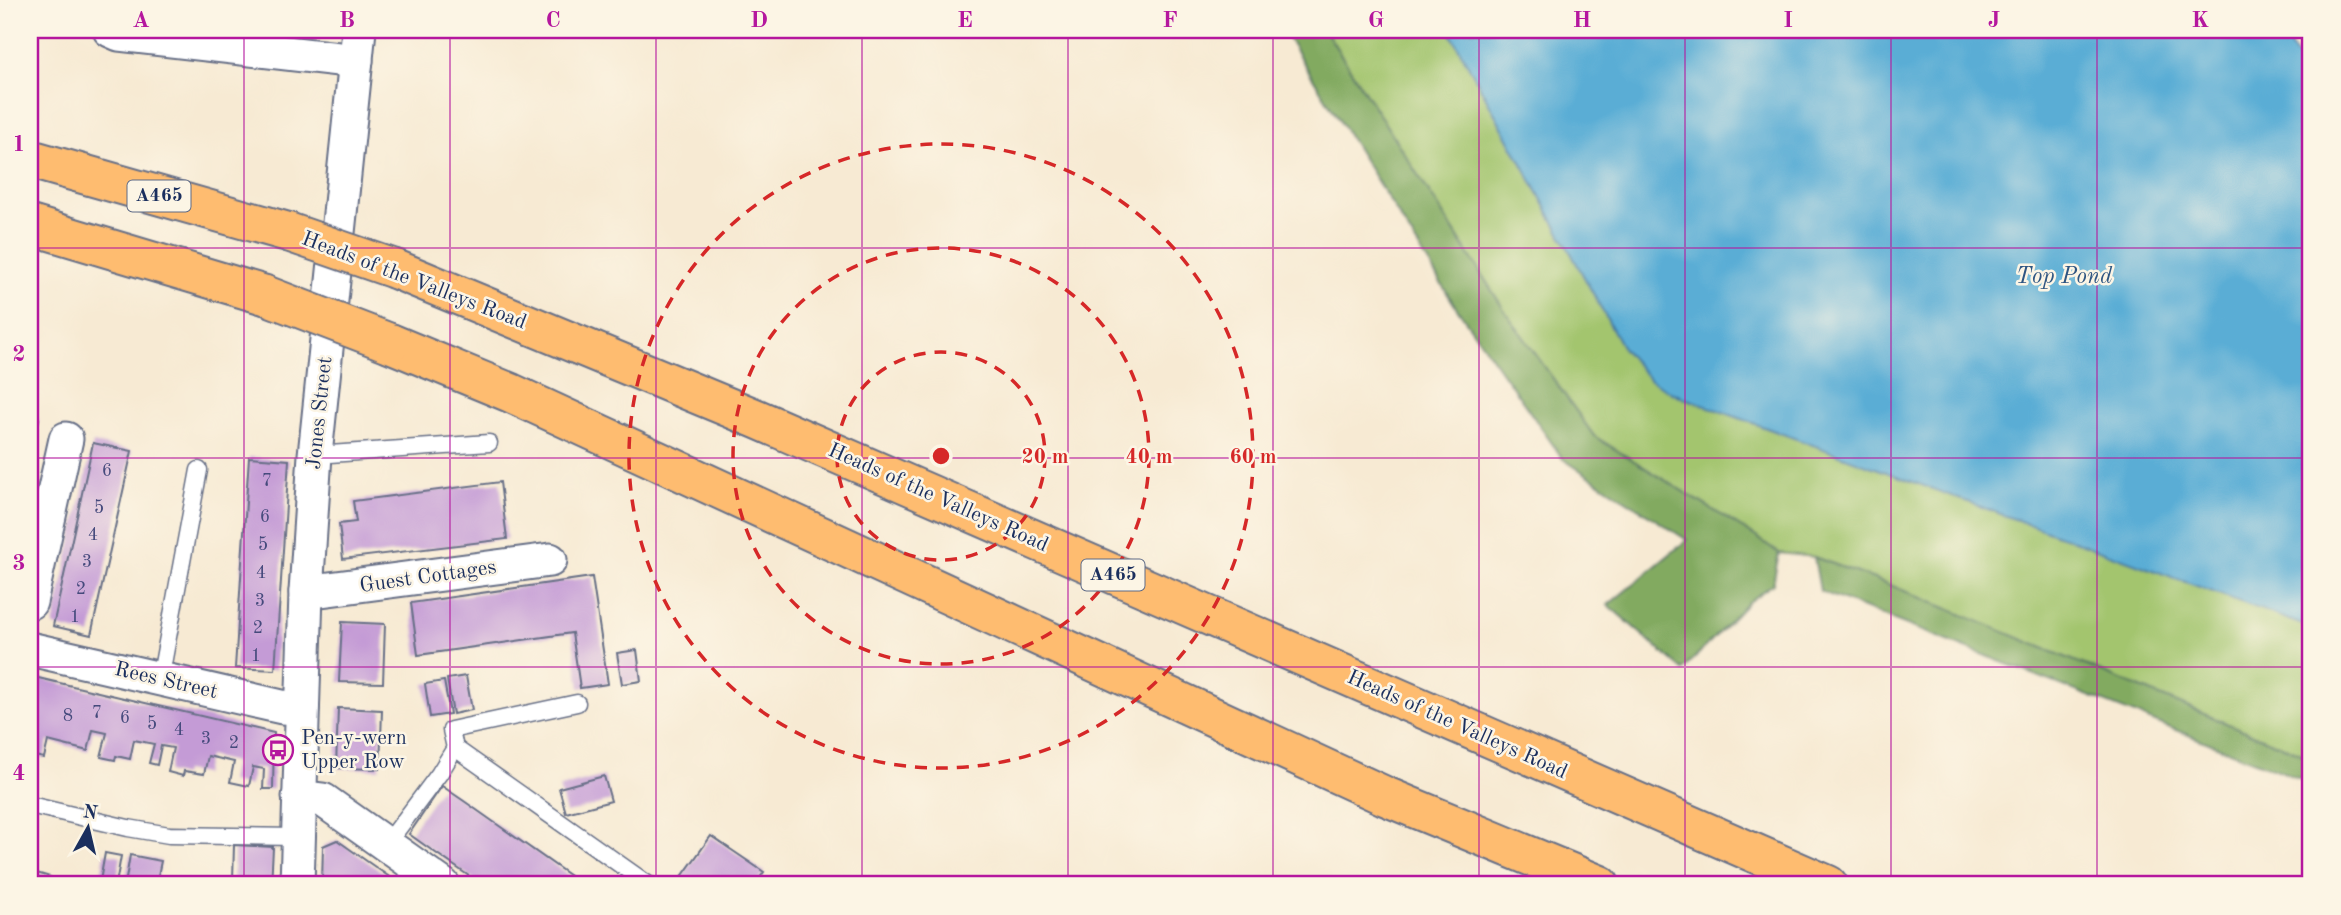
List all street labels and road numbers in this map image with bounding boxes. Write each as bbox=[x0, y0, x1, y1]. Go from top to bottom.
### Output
road number: A465 bbox=[128, 180, 190, 212]
street label: Heads of the Valleys Road bbox=[299, 228, 529, 334]
street label: Jones Street bbox=[304, 356, 336, 470]
street label: Heads of the Valleys Road bbox=[825, 440, 1051, 556]
street label: Guest Cottages bbox=[358, 557, 498, 597]
road number: A465 bbox=[1082, 560, 1144, 590]
street label: Rees Street bbox=[112, 659, 220, 703]
street label: Heads of the Valleys Road bbox=[1344, 667, 1570, 783]

